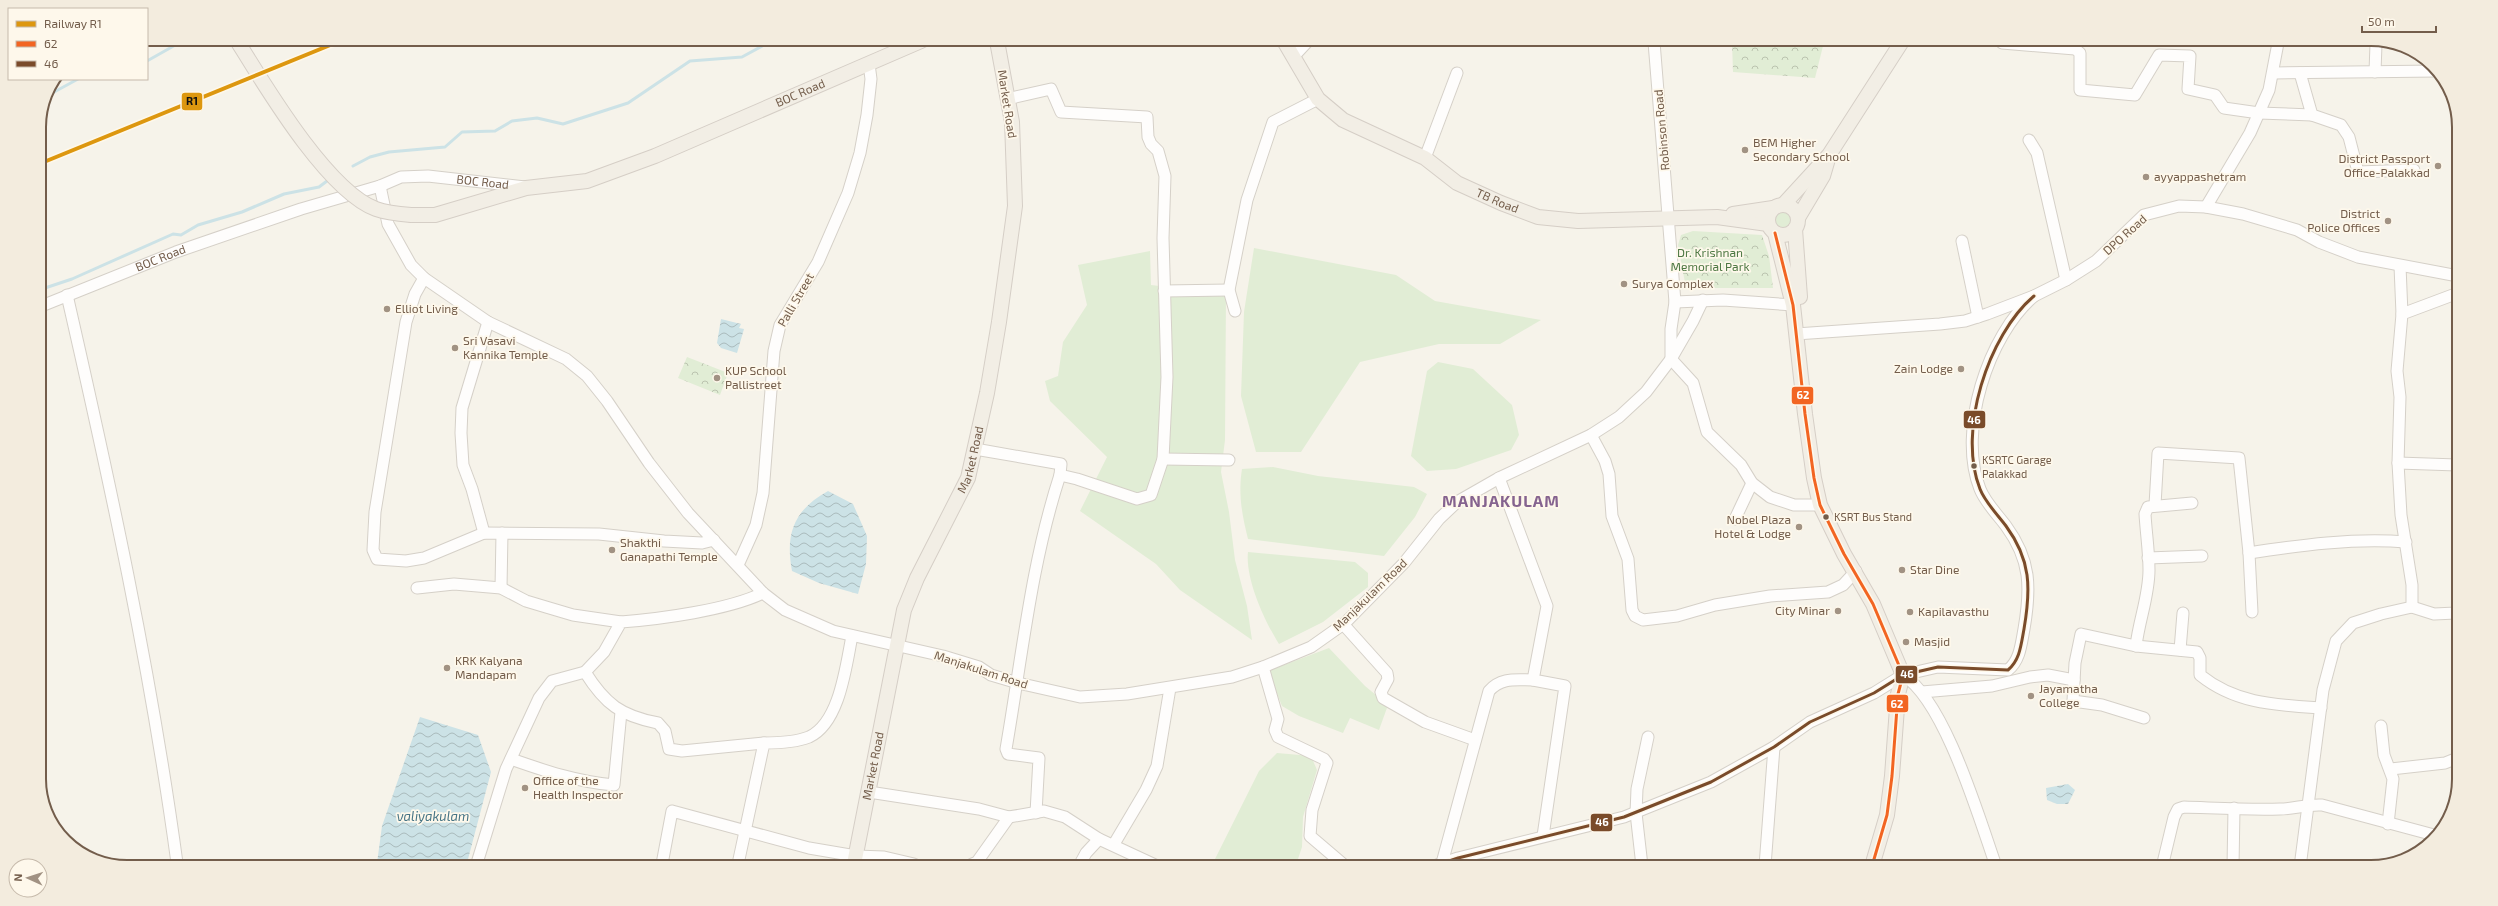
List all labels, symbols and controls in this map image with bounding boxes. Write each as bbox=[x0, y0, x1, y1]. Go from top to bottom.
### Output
legend bbox=[8, 8, 148, 80]
scale bar bbox=[2362, 8, 2436, 34]
text: 50 m bbox=[2368, 14, 2395, 28]
text: Railway R1 bbox=[44, 16, 102, 30]
text: 62 bbox=[44, 36, 58, 50]
text: 46 bbox=[44, 56, 58, 70]
street label: Market Road bbox=[996, 69, 1020, 139]
street label: BOC Road bbox=[773, 75, 827, 109]
street label: Robinson Road bbox=[1650, 89, 1672, 171]
line badge: R1 bbox=[181, 92, 203, 111]
text: R1 bbox=[186, 94, 198, 107]
place label: BEM Higher Secondary School bbox=[1753, 135, 1850, 163]
marker: BEM Higher Secondary School bbox=[1740, 145, 1750, 155]
place label: District Passport Office-Palakkad bbox=[2339, 151, 2430, 179]
marker: District Passport Office-Palakkad bbox=[2433, 161, 2443, 171]
place label: ayyappashetram bbox=[2154, 169, 2246, 183]
street label: BOC Road bbox=[456, 171, 510, 191]
marker: ayyappashetram bbox=[2141, 172, 2151, 182]
street label: TB Road bbox=[1474, 185, 1521, 215]
place label: District Police Offices bbox=[2307, 206, 2380, 234]
street label: DPO Road bbox=[2100, 211, 2149, 257]
marker: District Police Offices bbox=[2383, 216, 2393, 226]
street label: BOC Road bbox=[133, 241, 187, 274]
park label: Dr. Krishnan Memorial Park bbox=[1670, 245, 1750, 273]
street label: Palli Street bbox=[774, 270, 816, 329]
place label: Surya Complex bbox=[1632, 276, 1714, 290]
marker: Surya Complex bbox=[1619, 279, 1629, 289]
place label: Elliot Living bbox=[395, 301, 458, 315]
marker: Elliot Living bbox=[382, 304, 392, 314]
place label: Sri Vasavi Kannika Temple bbox=[463, 333, 548, 361]
marker: Sri Vasavi Kannika Temple bbox=[450, 343, 460, 353]
place label: Zain Lodge bbox=[1894, 361, 1953, 375]
place label: KUP School Pallistreet bbox=[725, 363, 787, 391]
marker: Zain Lodge bbox=[1956, 364, 1966, 374]
marker: KUP School Pallistreet bbox=[712, 373, 722, 383]
line badge: 62 bbox=[1791, 386, 1814, 405]
text: 62 bbox=[1797, 388, 1809, 401]
line badge: 46 bbox=[1963, 410, 1986, 429]
text: 46 bbox=[1967, 413, 1981, 426]
street label: Market Road bbox=[953, 425, 985, 495]
place label: KSRTC Garage Palakkad bbox=[1982, 453, 2052, 480]
marker: KSRTC Garage Palakkad bbox=[1969, 461, 1979, 471]
district label: MANJAKULAM bbox=[1442, 491, 1560, 510]
place label: KSRT Bus Stand bbox=[1834, 510, 1912, 523]
place label: Nobel Plaza Hotel & Lodge bbox=[1714, 512, 1791, 540]
marker: KSRT Bus Stand bbox=[1821, 512, 1831, 522]
marker: Nobel Plaza Hotel & Lodge bbox=[1794, 522, 1804, 532]
place label: Shakthi Ganapathi Temple bbox=[620, 535, 718, 563]
marker: Shakthi Ganapathi Temple bbox=[607, 545, 617, 555]
street label: Manjakulam Road bbox=[1329, 555, 1410, 634]
place label: Star Dine bbox=[1910, 562, 1959, 576]
marker: Star Dine bbox=[1897, 565, 1907, 575]
place label: City Minar bbox=[1775, 603, 1830, 617]
place label: Kapilavasthu bbox=[1918, 604, 1989, 618]
marker: City Minar bbox=[1833, 606, 1843, 616]
marker: Kapilavasthu bbox=[1905, 607, 1915, 617]
place label: Masjid bbox=[1914, 634, 1950, 649]
marker: Masjid bbox=[1901, 637, 1911, 647]
street label: Manjakulam Road bbox=[932, 647, 1030, 692]
place label: KRK Kalyana Mandapam bbox=[455, 653, 523, 681]
marker: KRK Kalyana Mandapam bbox=[442, 663, 452, 673]
line badge: 46 bbox=[1895, 665, 1918, 684]
text: 46 bbox=[1900, 667, 1914, 680]
place label: Jayamatha College bbox=[2039, 681, 2098, 709]
marker: Jayamatha College bbox=[2026, 691, 2036, 701]
line badge: 62 bbox=[1886, 694, 1909, 713]
text: 62 bbox=[1891, 697, 1903, 710]
street label: Market Road bbox=[859, 730, 886, 801]
place label: Office of the Health Inspector bbox=[533, 773, 624, 801]
marker: Office of the Health Inspector bbox=[520, 783, 530, 793]
water label: valiyakulam bbox=[397, 808, 469, 824]
line badge: 46 bbox=[1590, 813, 1613, 832]
text: 46 bbox=[1595, 815, 1609, 828]
north arrow bbox=[8, 858, 48, 898]
text: N bbox=[11, 873, 24, 882]

